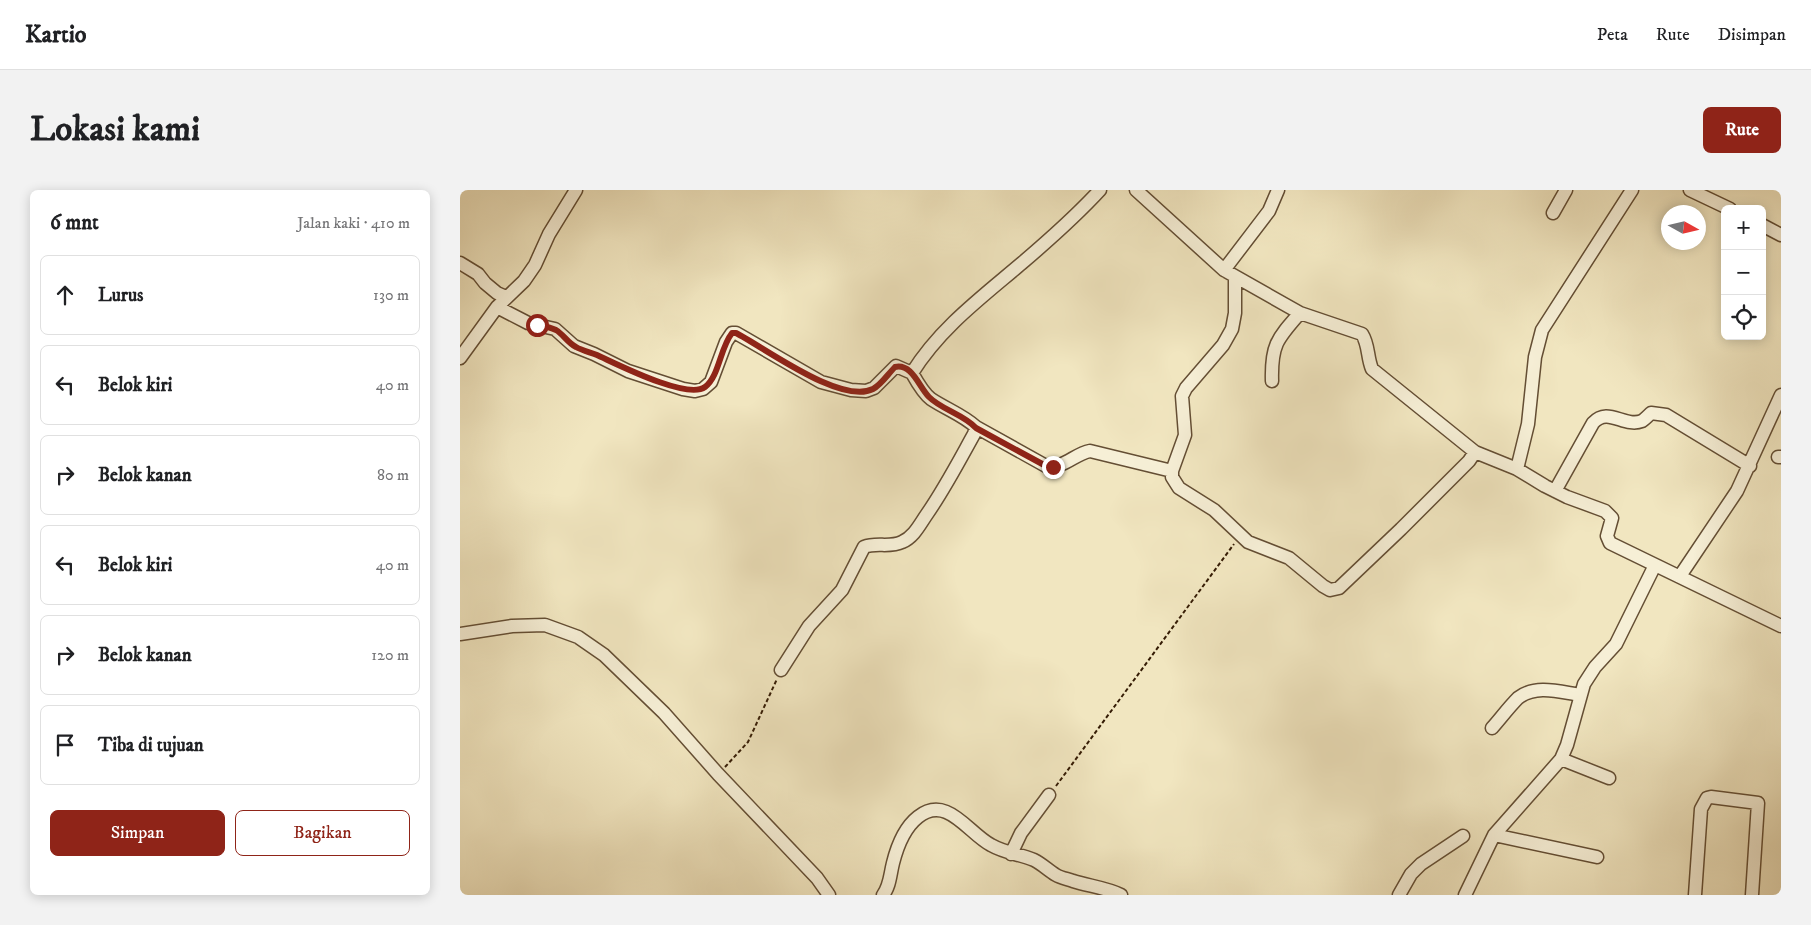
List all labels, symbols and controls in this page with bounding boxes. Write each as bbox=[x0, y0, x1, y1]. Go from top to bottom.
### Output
text: Kartio bbox=[25, 20, 87, 50]
text: Peta bbox=[1597, 24, 1628, 46]
text: Rute bbox=[1656, 24, 1690, 46]
text: Disimpan bbox=[1718, 24, 1786, 46]
button: Rute bbox=[1703, 107, 1781, 153]
text: Lokasi kami bbox=[30, 108, 200, 152]
north arrow bbox=[1661, 205, 1706, 250]
map controls bbox=[1721, 205, 1766, 340]
button: + bbox=[1721, 205, 1766, 250]
text: 6 mnt bbox=[50, 210, 99, 236]
text: Jalan kaki · 410 m bbox=[297, 213, 410, 233]
button: − bbox=[1721, 250, 1766, 295]
icon: ahead bbox=[51, 281, 79, 309]
text: Lurus bbox=[98, 284, 143, 307]
text: 130 m bbox=[373, 285, 409, 305]
button: locate bbox=[1721, 295, 1766, 340]
route start bbox=[526, 314, 549, 337]
icon: left bbox=[51, 371, 79, 399]
text: Belok kiri bbox=[98, 374, 172, 397]
text: 40 m bbox=[376, 375, 409, 395]
route end bbox=[1042, 456, 1065, 479]
icon: right bbox=[51, 461, 79, 489]
text: Belok kanan bbox=[98, 464, 192, 487]
text: 80 m bbox=[377, 465, 409, 485]
icon: left bbox=[51, 551, 79, 579]
text: Belok kiri bbox=[98, 554, 172, 577]
text: 40 m bbox=[376, 555, 409, 575]
icon: right bbox=[51, 641, 79, 669]
text: Belok kanan bbox=[98, 644, 192, 667]
text: 120 m bbox=[371, 645, 409, 665]
icon: arrive bbox=[51, 731, 79, 759]
text: Tiba di tujuan bbox=[98, 734, 204, 757]
button: Simpan bbox=[50, 810, 225, 856]
button: Bagikan bbox=[235, 810, 410, 856]

